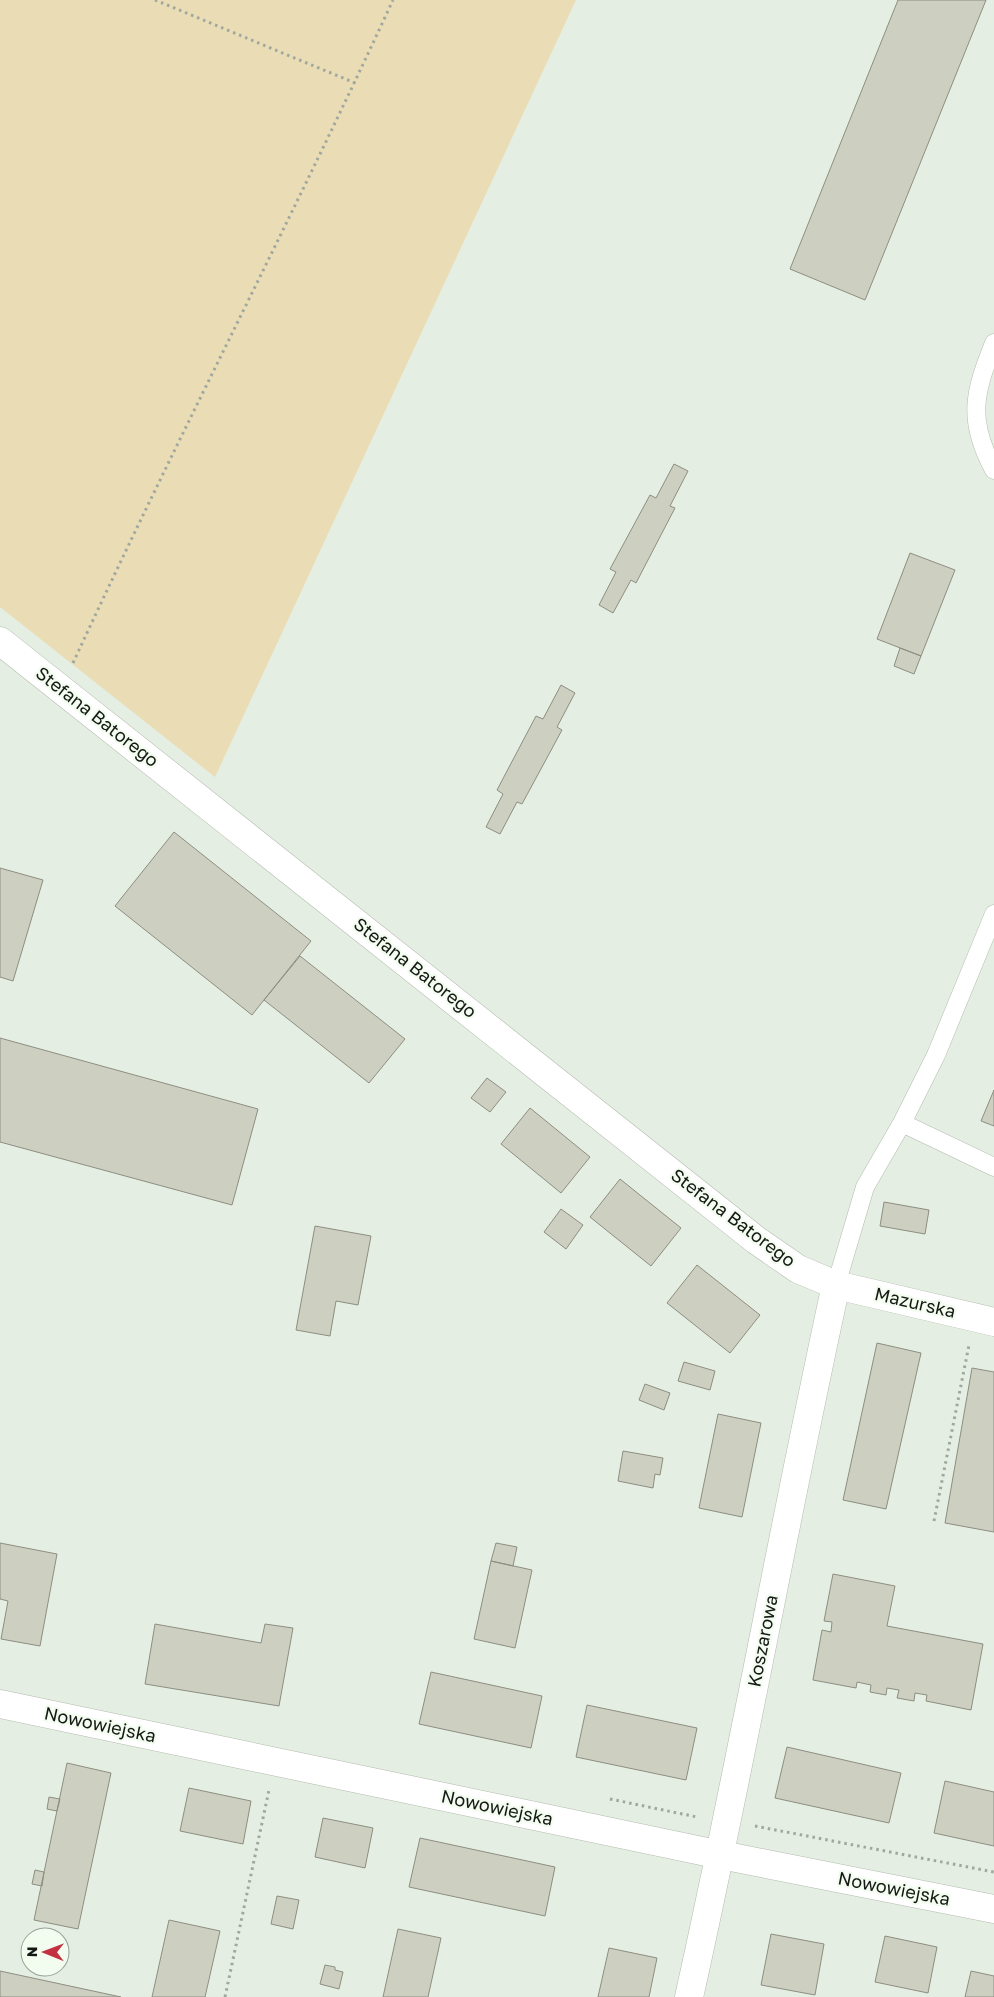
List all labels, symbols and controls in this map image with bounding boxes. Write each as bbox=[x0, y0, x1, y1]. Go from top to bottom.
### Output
street label: Stefana Batorego bbox=[32, 661, 163, 771]
street label: Stefana Batorego bbox=[350, 912, 481, 1022]
street label: Stefana Batorego bbox=[667, 1163, 800, 1271]
street label: Mazurska bbox=[873, 1282, 958, 1322]
street label: Koszarowa bbox=[742, 1593, 782, 1689]
street label: Nowowiejska bbox=[42, 1701, 158, 1747]
street label: Nowowiejska bbox=[439, 1784, 555, 1830]
street label: Nowowiejska bbox=[836, 1866, 952, 1910]
north arrow bbox=[20, 1927, 70, 1977]
text: N bbox=[23, 1946, 40, 1957]

